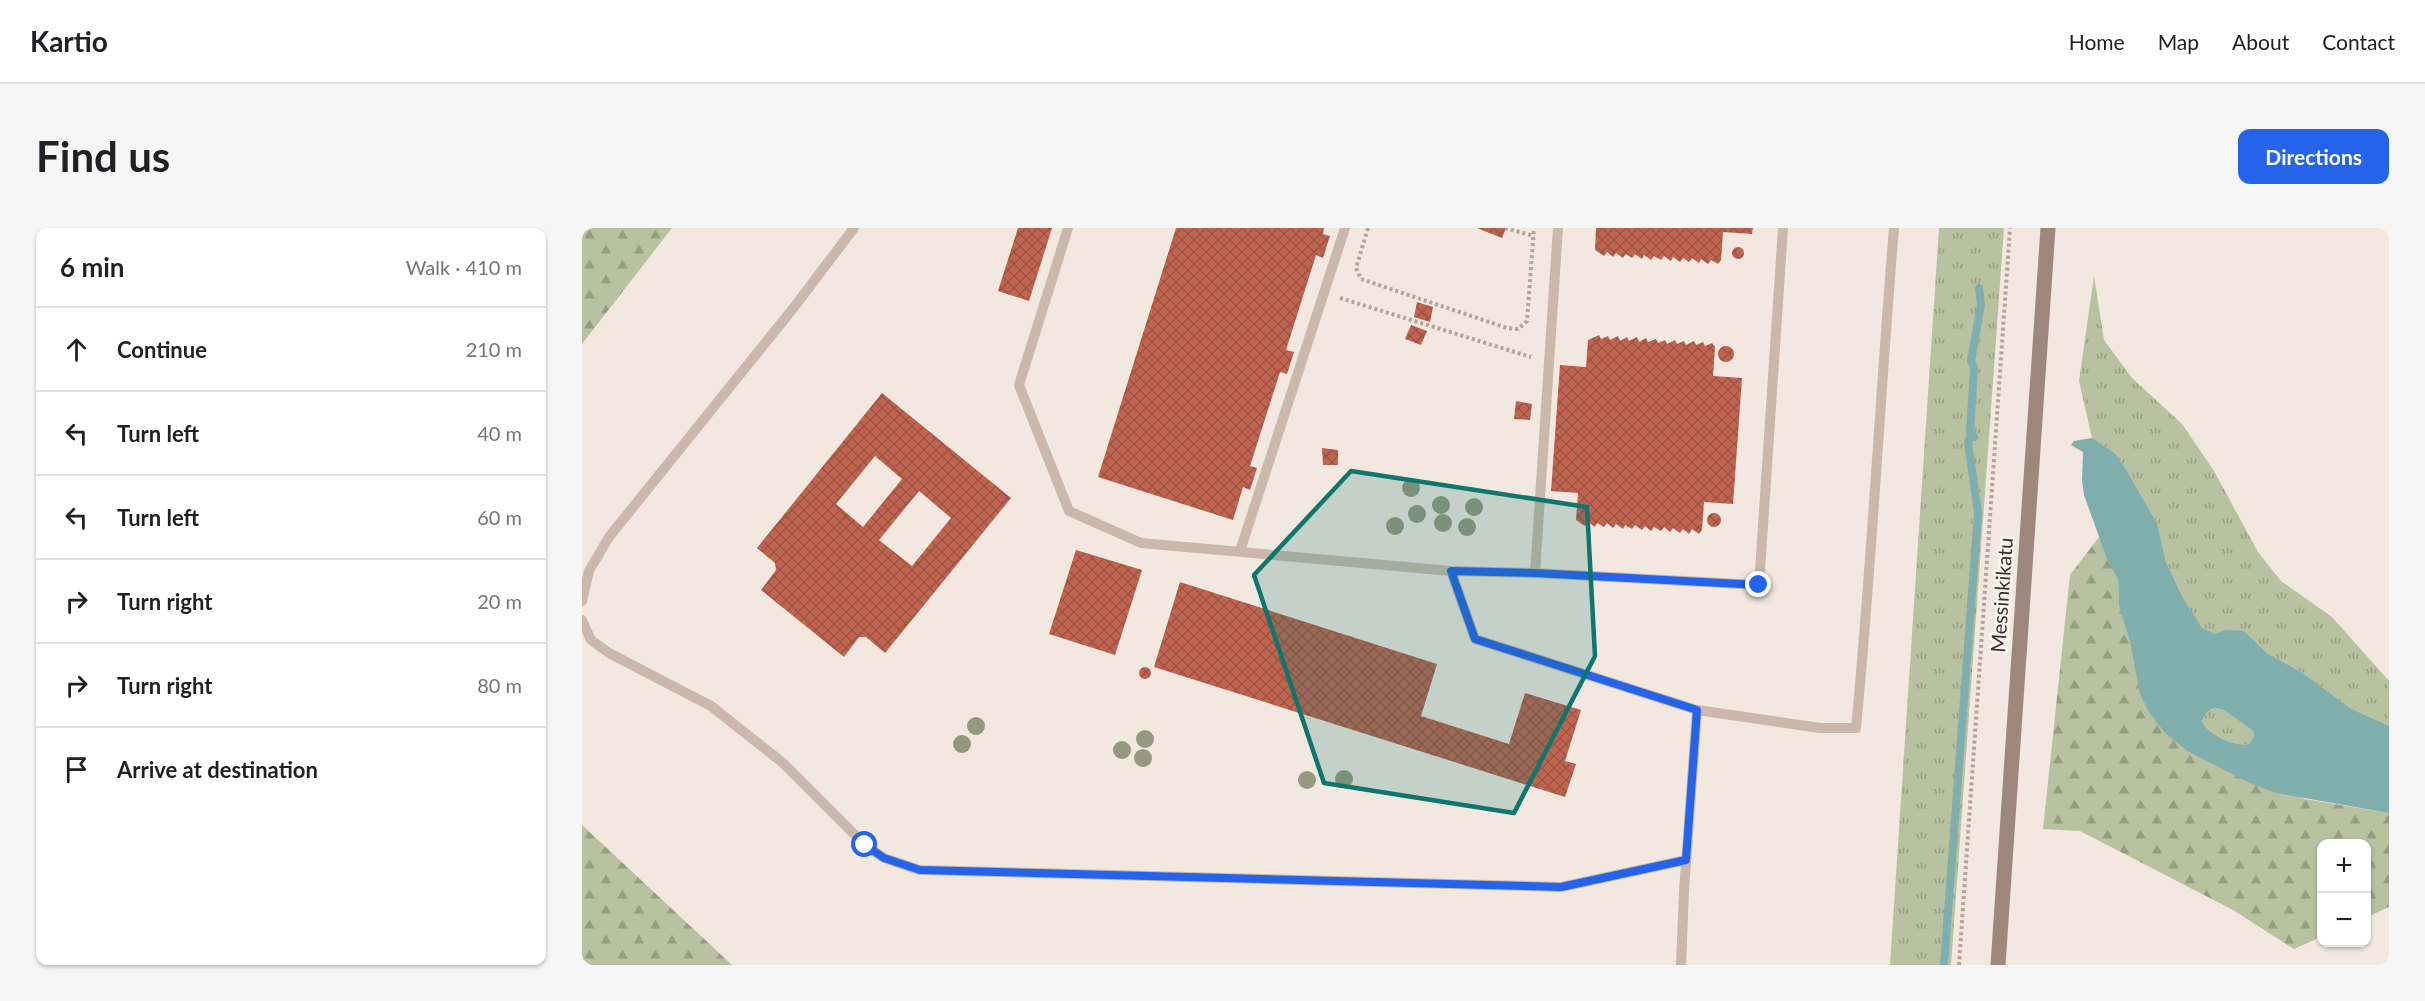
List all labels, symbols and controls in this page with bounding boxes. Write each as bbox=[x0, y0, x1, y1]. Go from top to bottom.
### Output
text: Kartio bbox=[30, 24, 108, 58]
text: Home bbox=[2069, 29, 2125, 54]
text: Map bbox=[2158, 29, 2199, 54]
text: About bbox=[2232, 29, 2289, 54]
text: Contact bbox=[2322, 29, 2395, 54]
button: Directions bbox=[2238, 129, 2389, 184]
text: Find us bbox=[36, 131, 170, 181]
text: 6 min bbox=[60, 251, 124, 283]
text: Walk · 410 m bbox=[406, 255, 522, 279]
icon: ahead bbox=[60, 333, 93, 366]
text: Continue bbox=[117, 336, 207, 363]
text: 210 m bbox=[466, 337, 522, 361]
icon: left bbox=[60, 417, 93, 450]
text: Turn left bbox=[117, 420, 199, 447]
text: 40 m bbox=[477, 421, 522, 445]
icon: left bbox=[60, 501, 93, 534]
text: Turn left bbox=[117, 504, 199, 531]
text: 60 m bbox=[477, 505, 522, 529]
street label: Messinkikatu bbox=[1985, 537, 2017, 653]
route end bbox=[1745, 571, 1771, 597]
icon: right bbox=[60, 585, 93, 618]
text: Turn right bbox=[117, 588, 212, 615]
text: 20 m bbox=[477, 589, 522, 613]
icon: right bbox=[60, 669, 93, 702]
text: Turn right bbox=[117, 672, 212, 699]
text: 80 m bbox=[477, 673, 522, 697]
icon: arrive bbox=[60, 753, 93, 786]
text: Arrive at destination bbox=[117, 756, 318, 783]
route start bbox=[851, 831, 877, 857]
map controls bbox=[2317, 839, 2371, 947]
button: + bbox=[2317, 839, 2371, 893]
button: − bbox=[2317, 893, 2371, 947]

